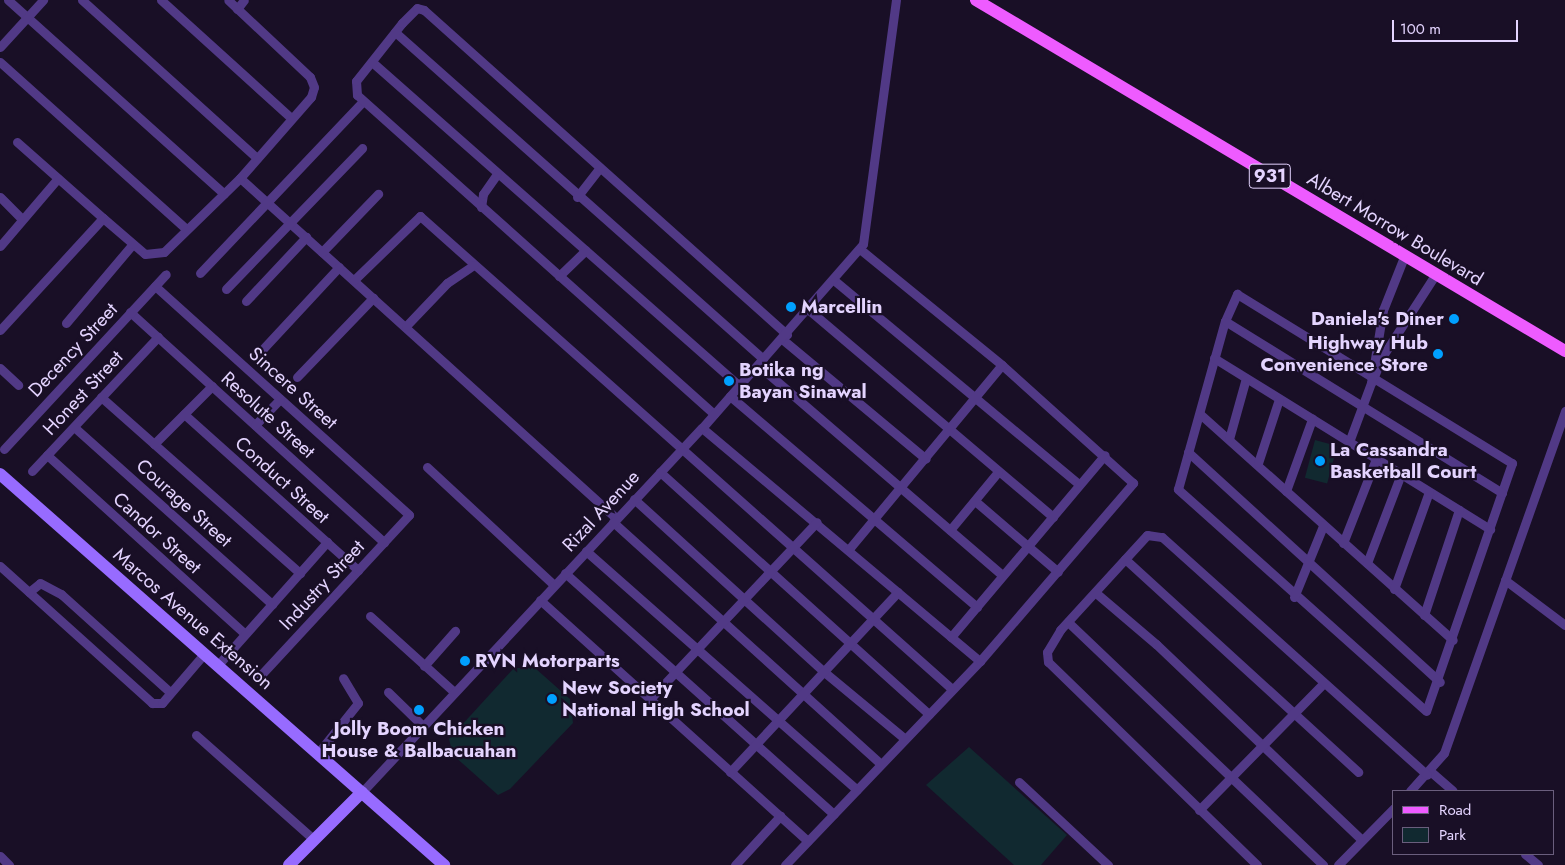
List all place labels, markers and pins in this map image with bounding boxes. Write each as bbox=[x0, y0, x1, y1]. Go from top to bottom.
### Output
place label: Marcellin bbox=[801, 296, 882, 318]
marker: Marcellin bbox=[785, 301, 797, 313]
place label: Daniela's Diner bbox=[1311, 308, 1444, 330]
marker: Daniela's Diner bbox=[1448, 313, 1460, 325]
place label: Highway Hub Convenience Store bbox=[1261, 332, 1428, 376]
marker: Highway Hub Convenience Store bbox=[1432, 348, 1444, 360]
place label: Botika ng Bayan Sinawal bbox=[739, 359, 867, 403]
marker: Botika ng Bayan Sinawal bbox=[723, 375, 735, 387]
place label: La Cassandra Basketball Court bbox=[1330, 439, 1476, 483]
marker: La Cassandra Basketball Court bbox=[1314, 455, 1326, 467]
place label: RVN Motorparts bbox=[475, 650, 620, 672]
marker: RVN Motorparts bbox=[459, 655, 471, 667]
place label: New Society National High School bbox=[562, 677, 750, 721]
marker: New Society National High School bbox=[546, 693, 558, 705]
marker: Jolly Boom Chicken House & Balbacuahan bbox=[413, 704, 425, 716]
place label: Jolly Boom Chicken House & Balbacuahan bbox=[322, 718, 516, 762]

